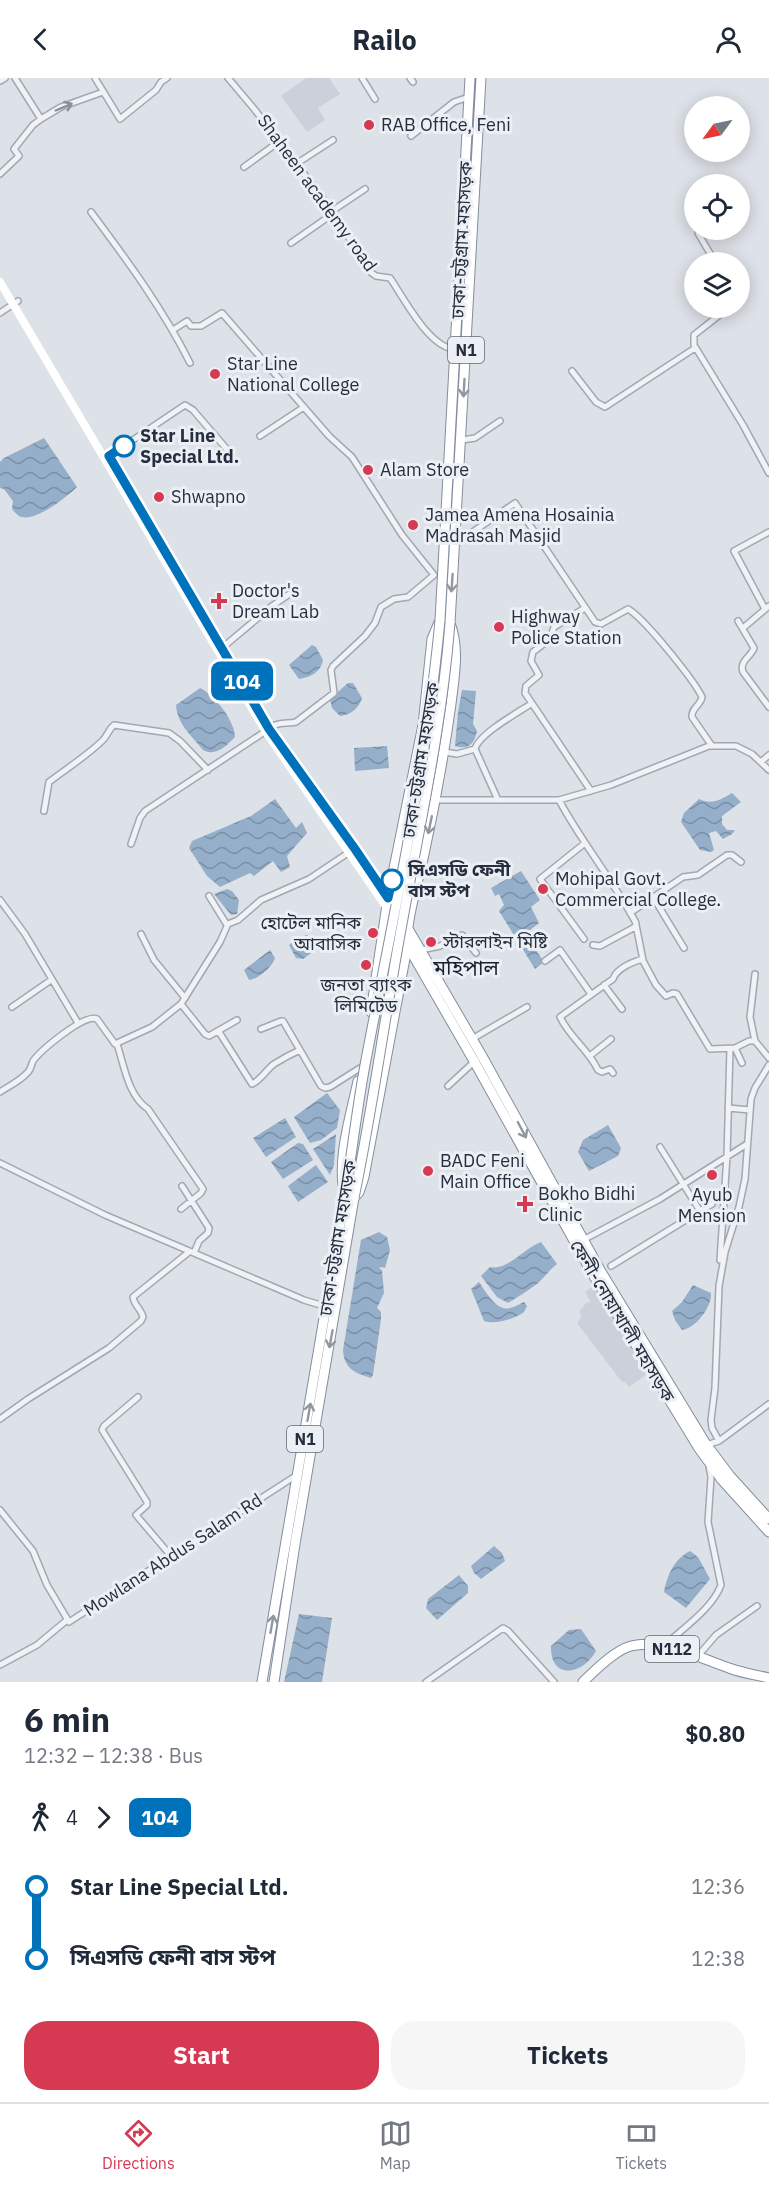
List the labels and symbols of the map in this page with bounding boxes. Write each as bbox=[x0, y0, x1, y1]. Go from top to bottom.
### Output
north arrow bbox=[684, 96, 750, 162]
one-way arrow bbox=[54, 101, 72, 112]
street label: Shaheen academy road bbox=[253, 110, 382, 276]
place label: RAB Office, Feni bbox=[381, 113, 511, 136]
marker: RAB Office, Feni bbox=[362, 118, 376, 132]
street label: ঢাকা-চট্টগ্রাম মহাসড়ক bbox=[446, 160, 477, 320]
road number: N1 bbox=[448, 337, 484, 363]
place label: Star Line National College bbox=[227, 352, 359, 396]
marker: Star Line National College bbox=[208, 367, 222, 381]
one-way arrow bbox=[458, 378, 469, 397]
place label: Star Line Special Ltd. bbox=[140, 424, 239, 468]
marker: Star Line Special Ltd. bbox=[113, 435, 135, 457]
place label: Alam Store bbox=[380, 458, 469, 481]
marker: Alam Store bbox=[361, 463, 375, 477]
place label: Shwapno bbox=[171, 485, 246, 508]
marker: Shwapno bbox=[152, 490, 166, 504]
place label: Jamea Amena Hosainia Madrasah Masjid bbox=[425, 503, 615, 547]
marker: Jamea Amena Hosainia Madrasah Masjid bbox=[406, 518, 420, 532]
one-way arrow bbox=[447, 572, 458, 592]
place label: Doctor's Dream Lab bbox=[232, 579, 319, 623]
marker: Doctor's Dream Lab bbox=[210, 592, 228, 610]
place label: Highway Police Station bbox=[511, 605, 622, 649]
marker: Highway Police Station bbox=[492, 620, 506, 634]
line badge: 104 bbox=[208, 662, 276, 700]
street label: ঢাকা-চট্টগ্রাম মহাসড়ক bbox=[397, 680, 444, 840]
one-way arrow bbox=[424, 815, 435, 835]
place label: সিএসডি ফেনী বাস স্টপ bbox=[407, 858, 511, 902]
place label: Mohipal Govt. Commercial College. bbox=[555, 867, 721, 911]
marker: সিএসডি ফেনী বাস স্টপ bbox=[381, 869, 403, 891]
marker: Mohipal Govt. Commercial College. bbox=[536, 882, 550, 896]
place label: হোটেল মানিক আবাসিক bbox=[260, 911, 361, 955]
marker: হোটেল মানিক আবাসিক bbox=[366, 926, 380, 940]
place label: স্টারলাইন মিষ্টি bbox=[442, 930, 548, 953]
marker: স্টারলাইন মিষ্টি bbox=[424, 935, 438, 949]
district label: মহিপাল bbox=[432, 953, 499, 981]
marker: জনতা ব্যাংক লিমিটেড bbox=[359, 958, 373, 972]
place label: জনতা ব্যাংক লিমিটেড bbox=[320, 973, 412, 1017]
one-way arrow bbox=[516, 1121, 528, 1138]
place label: BADC Feni Main Office bbox=[440, 1149, 531, 1193]
street label: ঢাকা-চট্টগ্রাম মহাসড়ক bbox=[314, 1158, 361, 1318]
marker: BADC Feni Main Office bbox=[421, 1164, 435, 1178]
marker: Ayub Mension bbox=[705, 1168, 719, 1182]
place label: Bokho Bidhi Clinic bbox=[538, 1182, 635, 1226]
place label: Ayub Mension bbox=[678, 1183, 746, 1227]
marker: Bokho Bidhi Clinic bbox=[516, 1195, 534, 1213]
street label: ফেনী-নোয়াখালী মহাসড়ক bbox=[565, 1235, 680, 1406]
one-way arrow bbox=[325, 1329, 336, 1348]
one-way arrow bbox=[304, 1402, 315, 1422]
road number: N1 bbox=[287, 1426, 323, 1452]
street label: Mowlana Abdus Salam Rd bbox=[79, 1488, 267, 1621]
one-way arrow bbox=[267, 1615, 278, 1635]
road number: N112 bbox=[645, 1636, 699, 1662]

